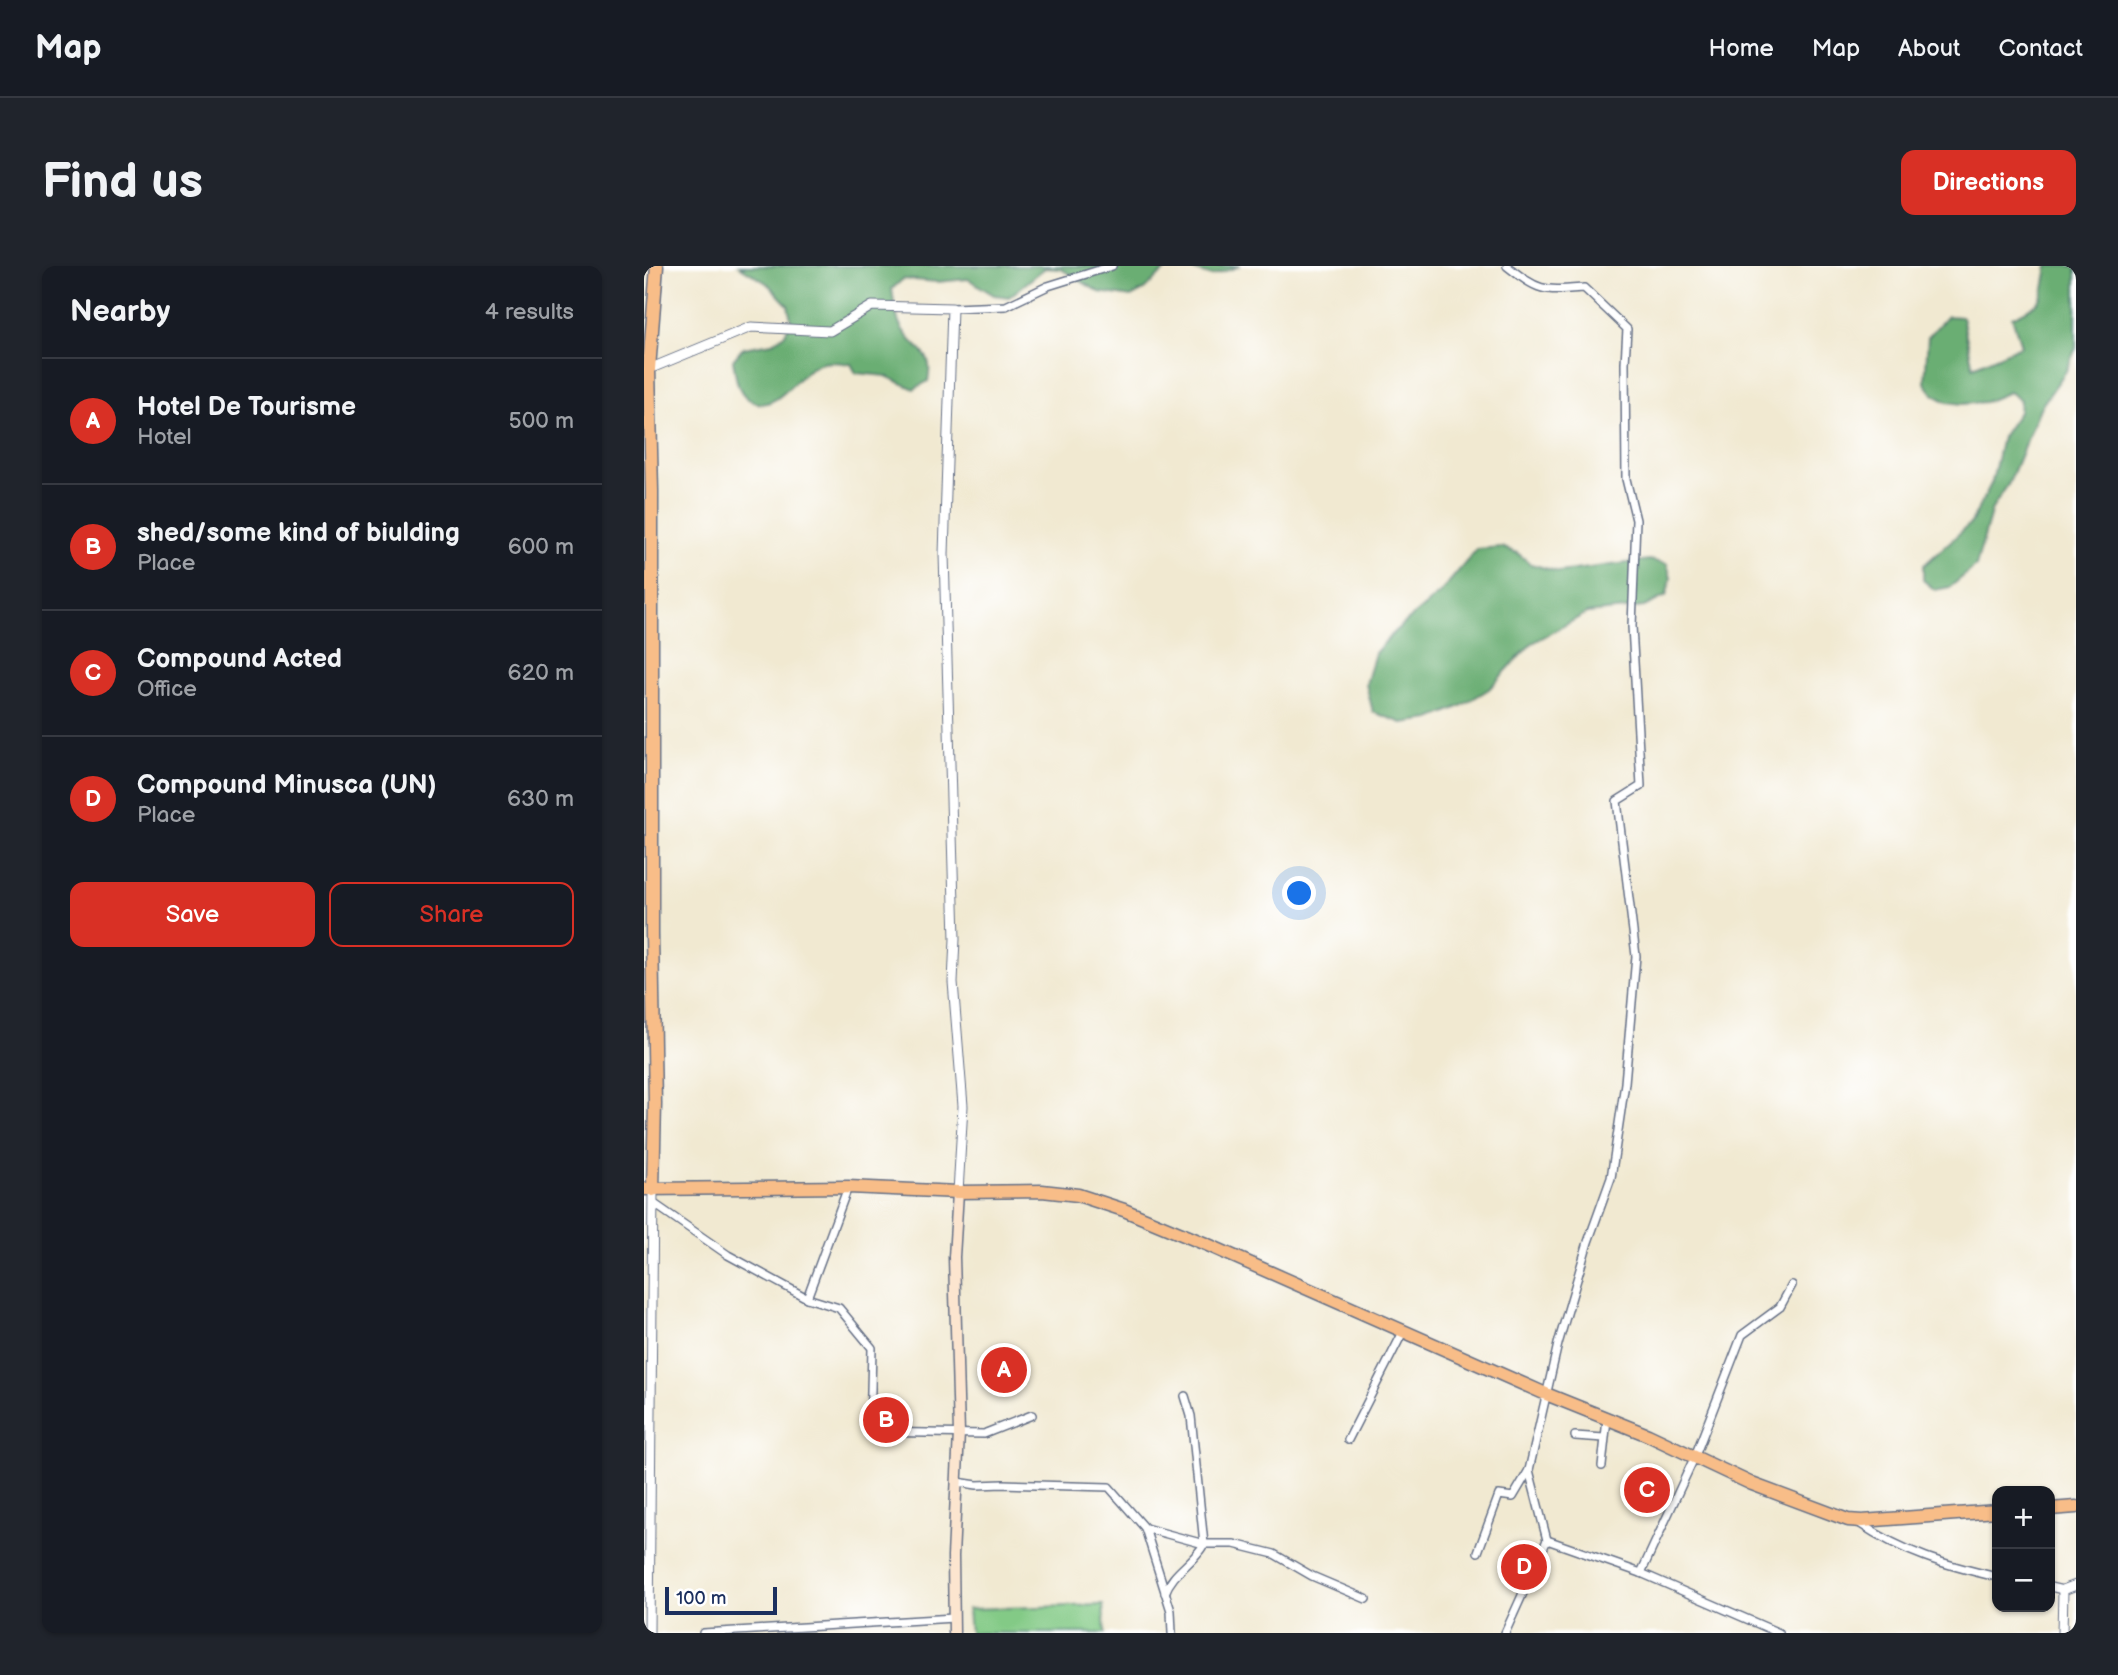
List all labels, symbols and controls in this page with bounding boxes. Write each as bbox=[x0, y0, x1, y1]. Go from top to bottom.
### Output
text: Map bbox=[35, 28, 101, 68]
text: Home bbox=[1709, 34, 1774, 63]
text: Map bbox=[1812, 34, 1860, 63]
text: About bbox=[1898, 34, 1960, 63]
text: Contact bbox=[1998, 34, 2083, 63]
button: Directions bbox=[1901, 150, 2076, 215]
text: Find us bbox=[42, 153, 203, 212]
text: Nearby bbox=[70, 294, 170, 330]
text: 4 results bbox=[485, 298, 574, 326]
text: Hotel De Tourisme bbox=[137, 392, 356, 423]
text: A bbox=[86, 407, 100, 435]
text: 500 m bbox=[509, 407, 574, 435]
text: Hotel bbox=[137, 423, 192, 451]
text: shed/some kind of biulding bbox=[137, 518, 460, 549]
text: B bbox=[85, 533, 101, 561]
text: 600 m bbox=[508, 533, 574, 561]
text: Place bbox=[137, 549, 195, 577]
text: Compound Acted bbox=[137, 644, 342, 675]
text: C bbox=[85, 659, 101, 687]
text: 620 m bbox=[508, 659, 574, 687]
text: Office bbox=[137, 675, 197, 703]
text: Compound Minusca (UN) bbox=[137, 770, 437, 801]
text: D bbox=[85, 785, 101, 813]
text: 630 m bbox=[507, 785, 574, 813]
text: Place bbox=[137, 801, 195, 829]
your location bbox=[1282, 876, 1316, 910]
button: Save bbox=[70, 882, 315, 947]
button: Share bbox=[329, 882, 574, 947]
pin: A bbox=[981, 1344, 1027, 1396]
pin: B bbox=[863, 1394, 909, 1446]
pin: C bbox=[1624, 1464, 1670, 1516]
map controls bbox=[1992, 1486, 2055, 1612]
button: + bbox=[1992, 1486, 2055, 1549]
pin: D bbox=[1501, 1541, 1547, 1593]
button: − bbox=[1992, 1549, 2055, 1612]
scale bar bbox=[665, 1584, 777, 1616]
text: 100 m bbox=[676, 1587, 727, 1610]

